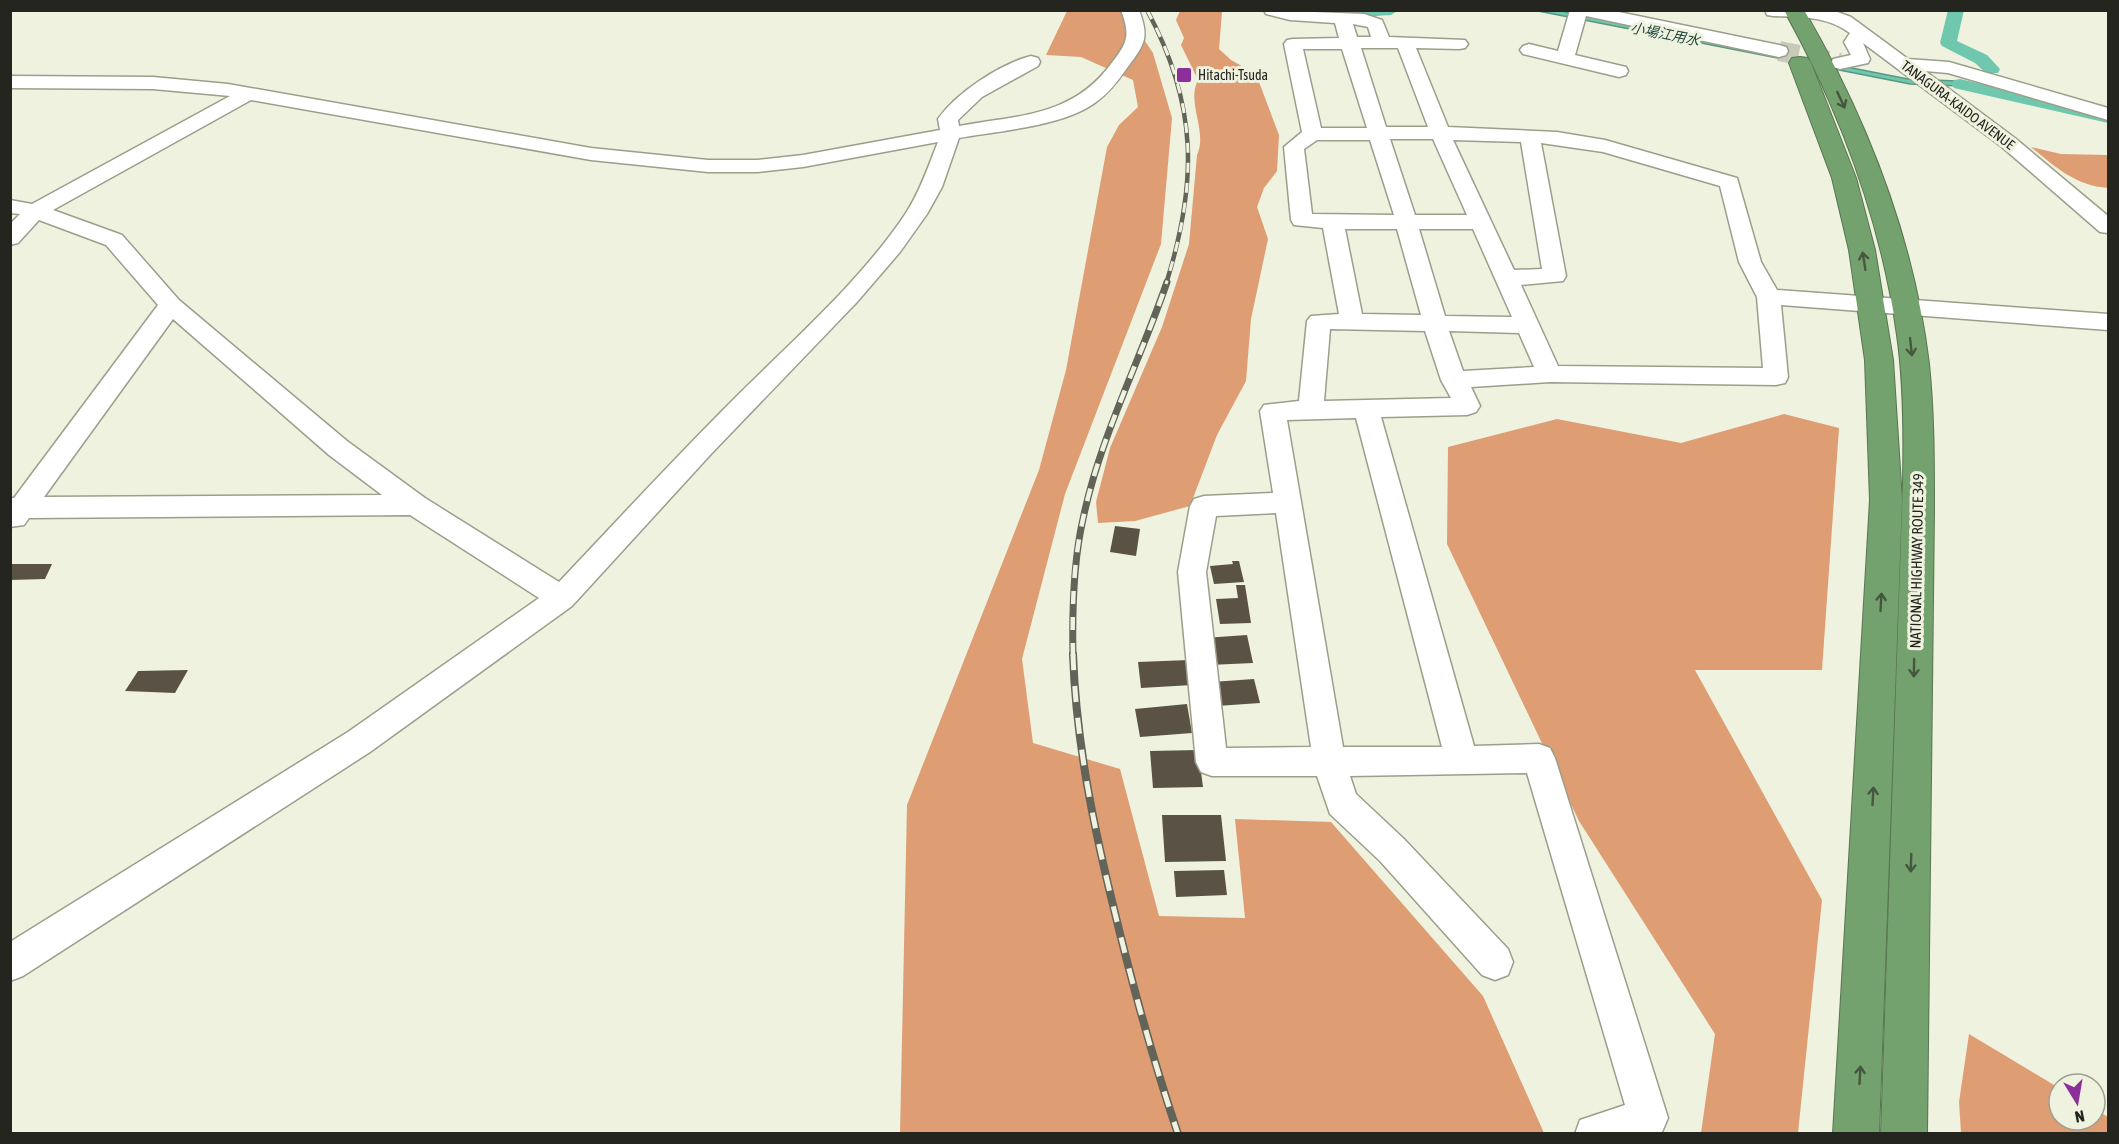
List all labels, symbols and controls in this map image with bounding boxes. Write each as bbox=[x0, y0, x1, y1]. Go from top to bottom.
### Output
water label: 小場江用水 bbox=[1629, 19, 1703, 49]
street label: TANAGURA-KAIDO AVENUE bbox=[1898, 57, 2018, 153]
marker: Hitachi-Tsuda bbox=[1175, 66, 1193, 84]
place label: Hitachi-Tsuda bbox=[1198, 67, 1268, 83]
one-way arrow bbox=[1835, 91, 1847, 109]
one-way arrow bbox=[1858, 252, 1869, 271]
one-way arrow bbox=[1906, 337, 1917, 357]
street label: NATIONAL HIGHWAY ROUTE 349 bbox=[1906, 473, 1927, 649]
one-way arrow bbox=[1876, 592, 1887, 612]
one-way arrow bbox=[1909, 658, 1920, 678]
one-way arrow bbox=[1867, 787, 1878, 807]
one-way arrow bbox=[1905, 853, 1917, 872]
one-way arrow bbox=[1854, 1066, 1865, 1086]
north arrow bbox=[2047, 1072, 2107, 1132]
text: N bbox=[2074, 1107, 2086, 1126]

